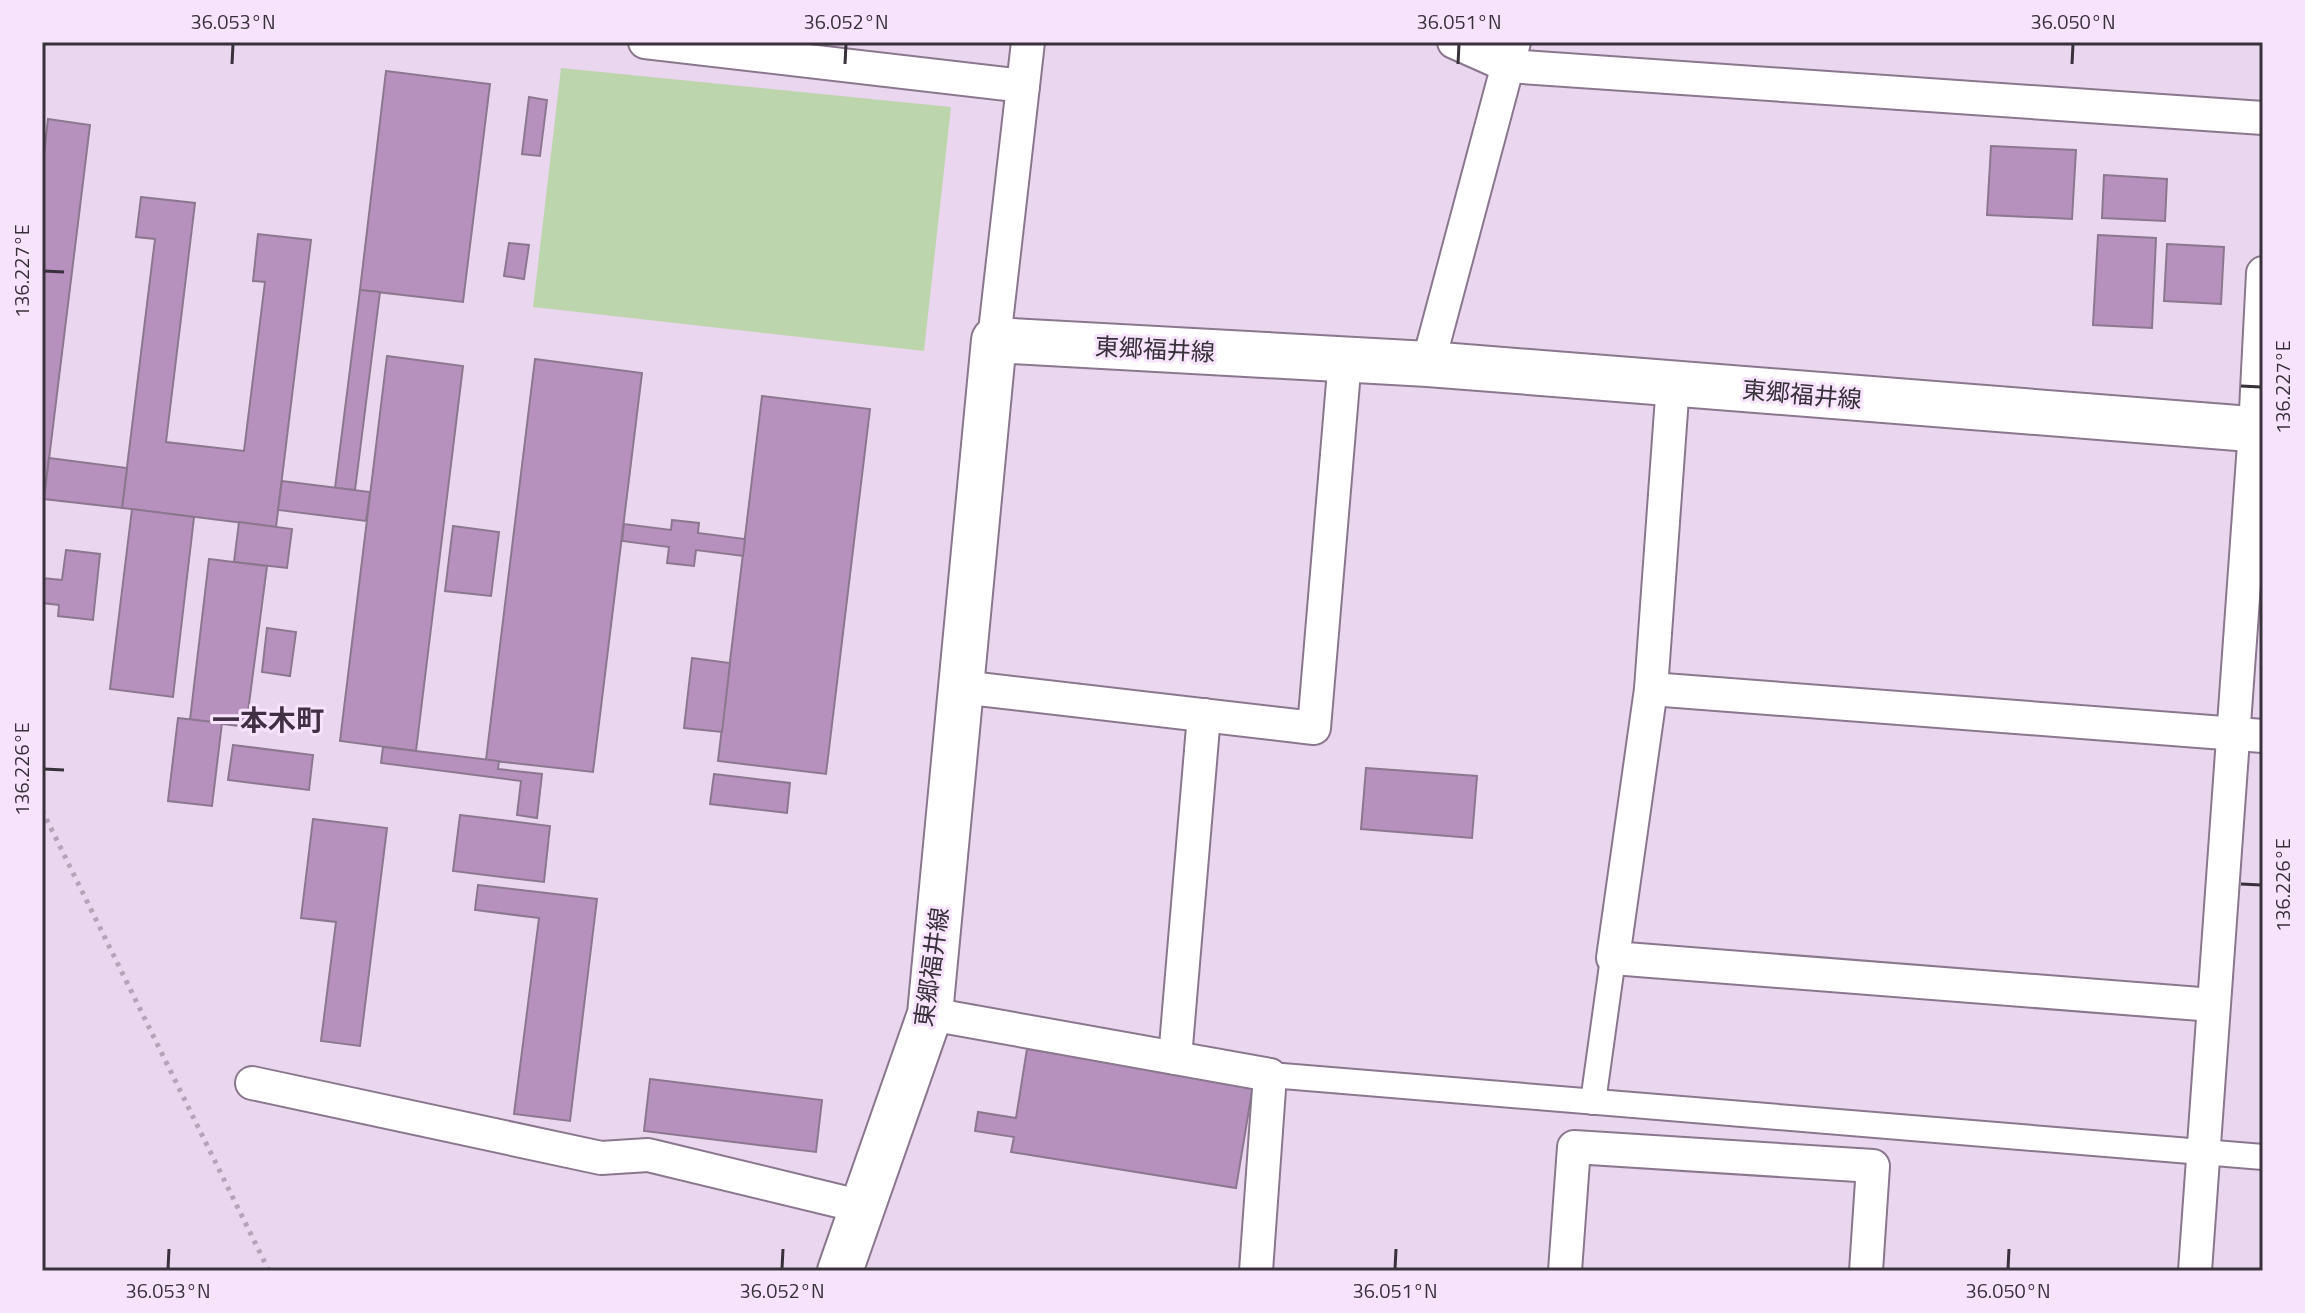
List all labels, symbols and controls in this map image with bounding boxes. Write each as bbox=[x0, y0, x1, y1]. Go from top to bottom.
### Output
text: 36.053°N bbox=[190, 6, 276, 37]
text: 36.052°N bbox=[803, 6, 889, 37]
text: 36.051°N bbox=[1416, 6, 1502, 37]
text: 36.050°N bbox=[2030, 6, 2116, 37]
text: 136.227°E bbox=[6, 224, 37, 318]
street label: 東郷福井線 bbox=[1094, 328, 1216, 370]
text: 136.227°E bbox=[2267, 340, 2298, 434]
street label: 東郷福井線 bbox=[1741, 371, 1863, 417]
district label: 一本木町 bbox=[212, 698, 324, 741]
text: 136.226°E bbox=[6, 722, 37, 816]
text: 136.226°E bbox=[2267, 838, 2298, 932]
street label: 東郷福井線 bbox=[905, 905, 957, 1029]
text: 36.053°N bbox=[125, 1275, 211, 1306]
text: 36.052°N bbox=[739, 1275, 825, 1306]
text: 36.051°N bbox=[1352, 1275, 1438, 1306]
text: 36.050°N bbox=[1965, 1275, 2051, 1306]

